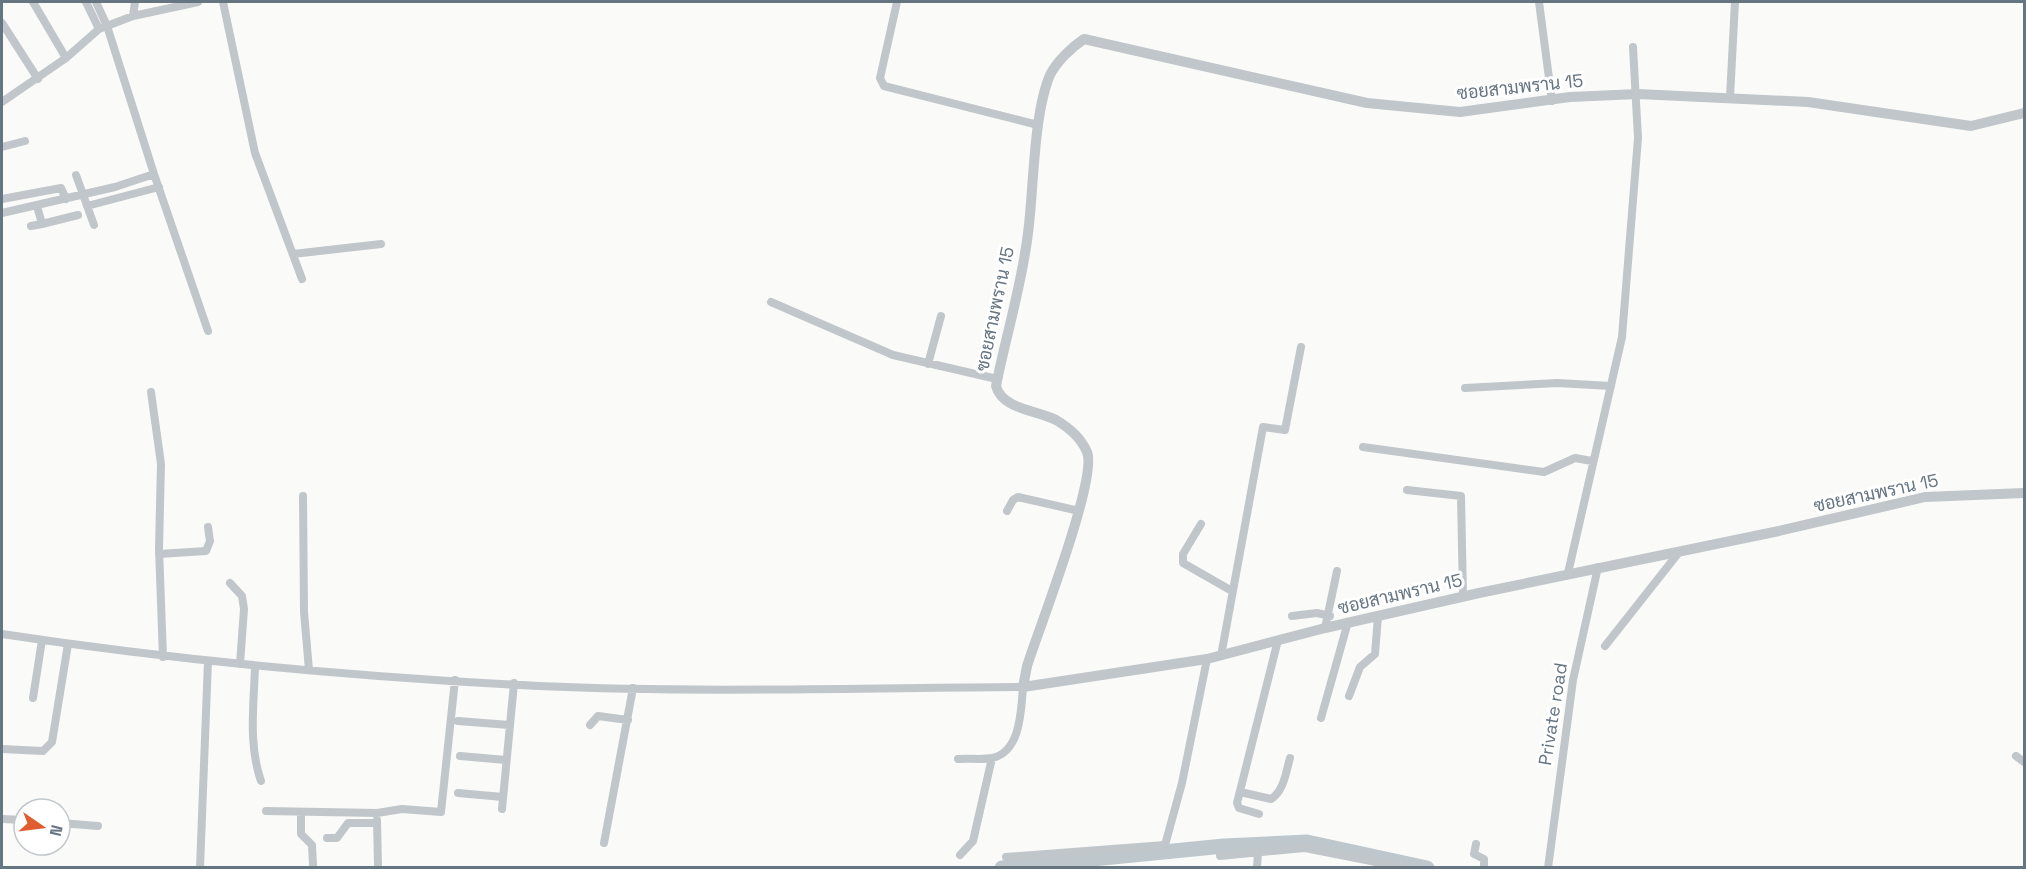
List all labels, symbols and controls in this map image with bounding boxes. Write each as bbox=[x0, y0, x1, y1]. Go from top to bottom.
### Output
street label: ซอยสามพราน 15 bbox=[1456, 68, 1584, 105]
street label: ซอยสามพราน 15 bbox=[970, 244, 1019, 373]
street label: ซอยสามพราน 15 bbox=[1811, 468, 1940, 517]
street label: ซอยสามพราน 15 bbox=[1335, 568, 1464, 619]
street label: Private road bbox=[1533, 661, 1572, 767]
north arrow bbox=[12, 797, 72, 857]
text: N bbox=[45, 823, 68, 838]

